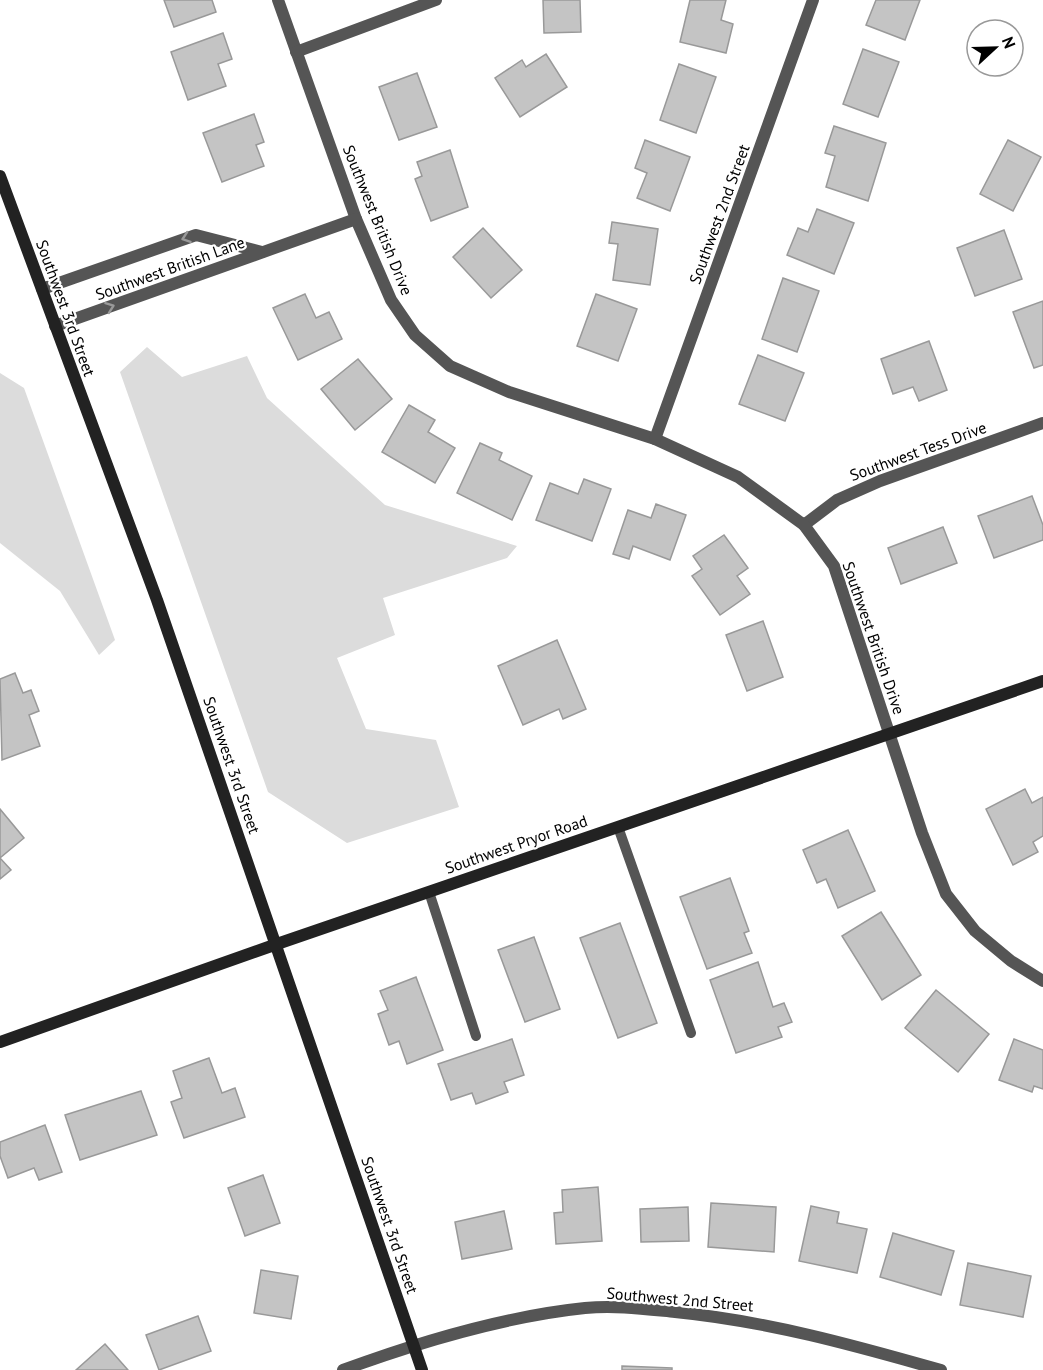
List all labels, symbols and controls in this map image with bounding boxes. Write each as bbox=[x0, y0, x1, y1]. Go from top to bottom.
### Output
north arrow bbox=[965, 18, 1025, 78]
text: N bbox=[998, 34, 1020, 51]
street label: Southwest 2nd Street bbox=[684, 141, 754, 287]
street label: Southwest British Drive bbox=[339, 142, 417, 298]
one-way arrow bbox=[181, 231, 192, 244]
street label: Southwest British Lane bbox=[93, 232, 247, 304]
street label: Southwest 3rd Street bbox=[32, 237, 100, 380]
one-way arrow bbox=[104, 301, 115, 314]
street label: Southwest Tess Drive bbox=[847, 417, 989, 485]
street label: Southwest British Drive bbox=[838, 559, 910, 717]
street label: Southwest 3rd Street bbox=[199, 694, 265, 837]
street label: Southwest Pryor Road bbox=[442, 810, 590, 878]
street label: Southwest 3rd Street bbox=[357, 1154, 423, 1297]
street label: Southwest 2nd Street bbox=[606, 1283, 755, 1315]

